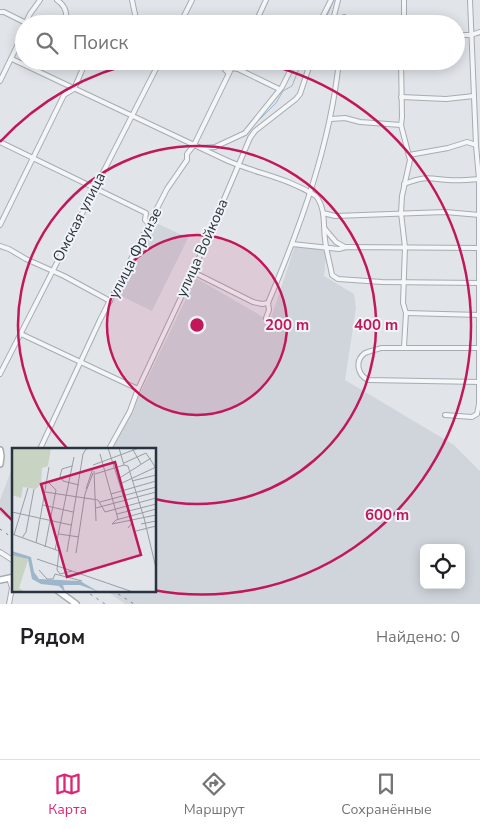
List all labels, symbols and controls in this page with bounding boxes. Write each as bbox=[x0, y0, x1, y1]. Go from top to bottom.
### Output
search box bbox=[15, 15, 465, 70]
icon: search bbox=[33, 29, 61, 57]
text: Поиск bbox=[73, 30, 128, 56]
street label: Омская улица bbox=[48, 169, 110, 265]
street label: улица Войкова bbox=[171, 196, 233, 300]
street label: улица Фрунзе bbox=[104, 204, 166, 302]
text: 200 m bbox=[265, 315, 309, 335]
text: 400 m bbox=[354, 315, 398, 335]
centre of rings bbox=[188, 316, 206, 334]
inset map bbox=[12, 448, 156, 592]
text: 600 m bbox=[365, 505, 409, 525]
map controls bbox=[420, 544, 465, 589]
button: locate bbox=[420, 544, 465, 589]
text: Рядом bbox=[20, 623, 85, 651]
text: Найдено: 0 bbox=[376, 626, 460, 648]
tab: Карта bbox=[48, 770, 87, 819]
tab: Маршрут bbox=[184, 770, 244, 819]
tab: Сохранённые bbox=[341, 770, 432, 819]

